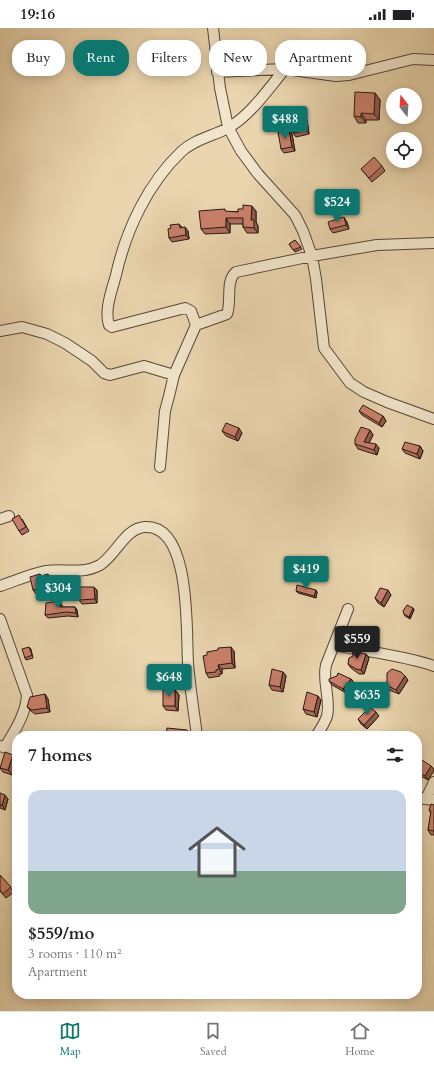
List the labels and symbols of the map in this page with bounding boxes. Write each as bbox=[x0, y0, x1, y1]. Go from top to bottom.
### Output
north arrow bbox=[386, 88, 422, 124]
pin: $488 bbox=[261, 106, 309, 140]
pin: $524 bbox=[313, 189, 361, 223]
pin: $419 bbox=[282, 556, 330, 590]
pin: $304 bbox=[34, 575, 82, 609]
pin: $559 bbox=[333, 626, 381, 660]
pin: $648 bbox=[145, 664, 193, 698]
pin: $635 bbox=[343, 682, 391, 716]

